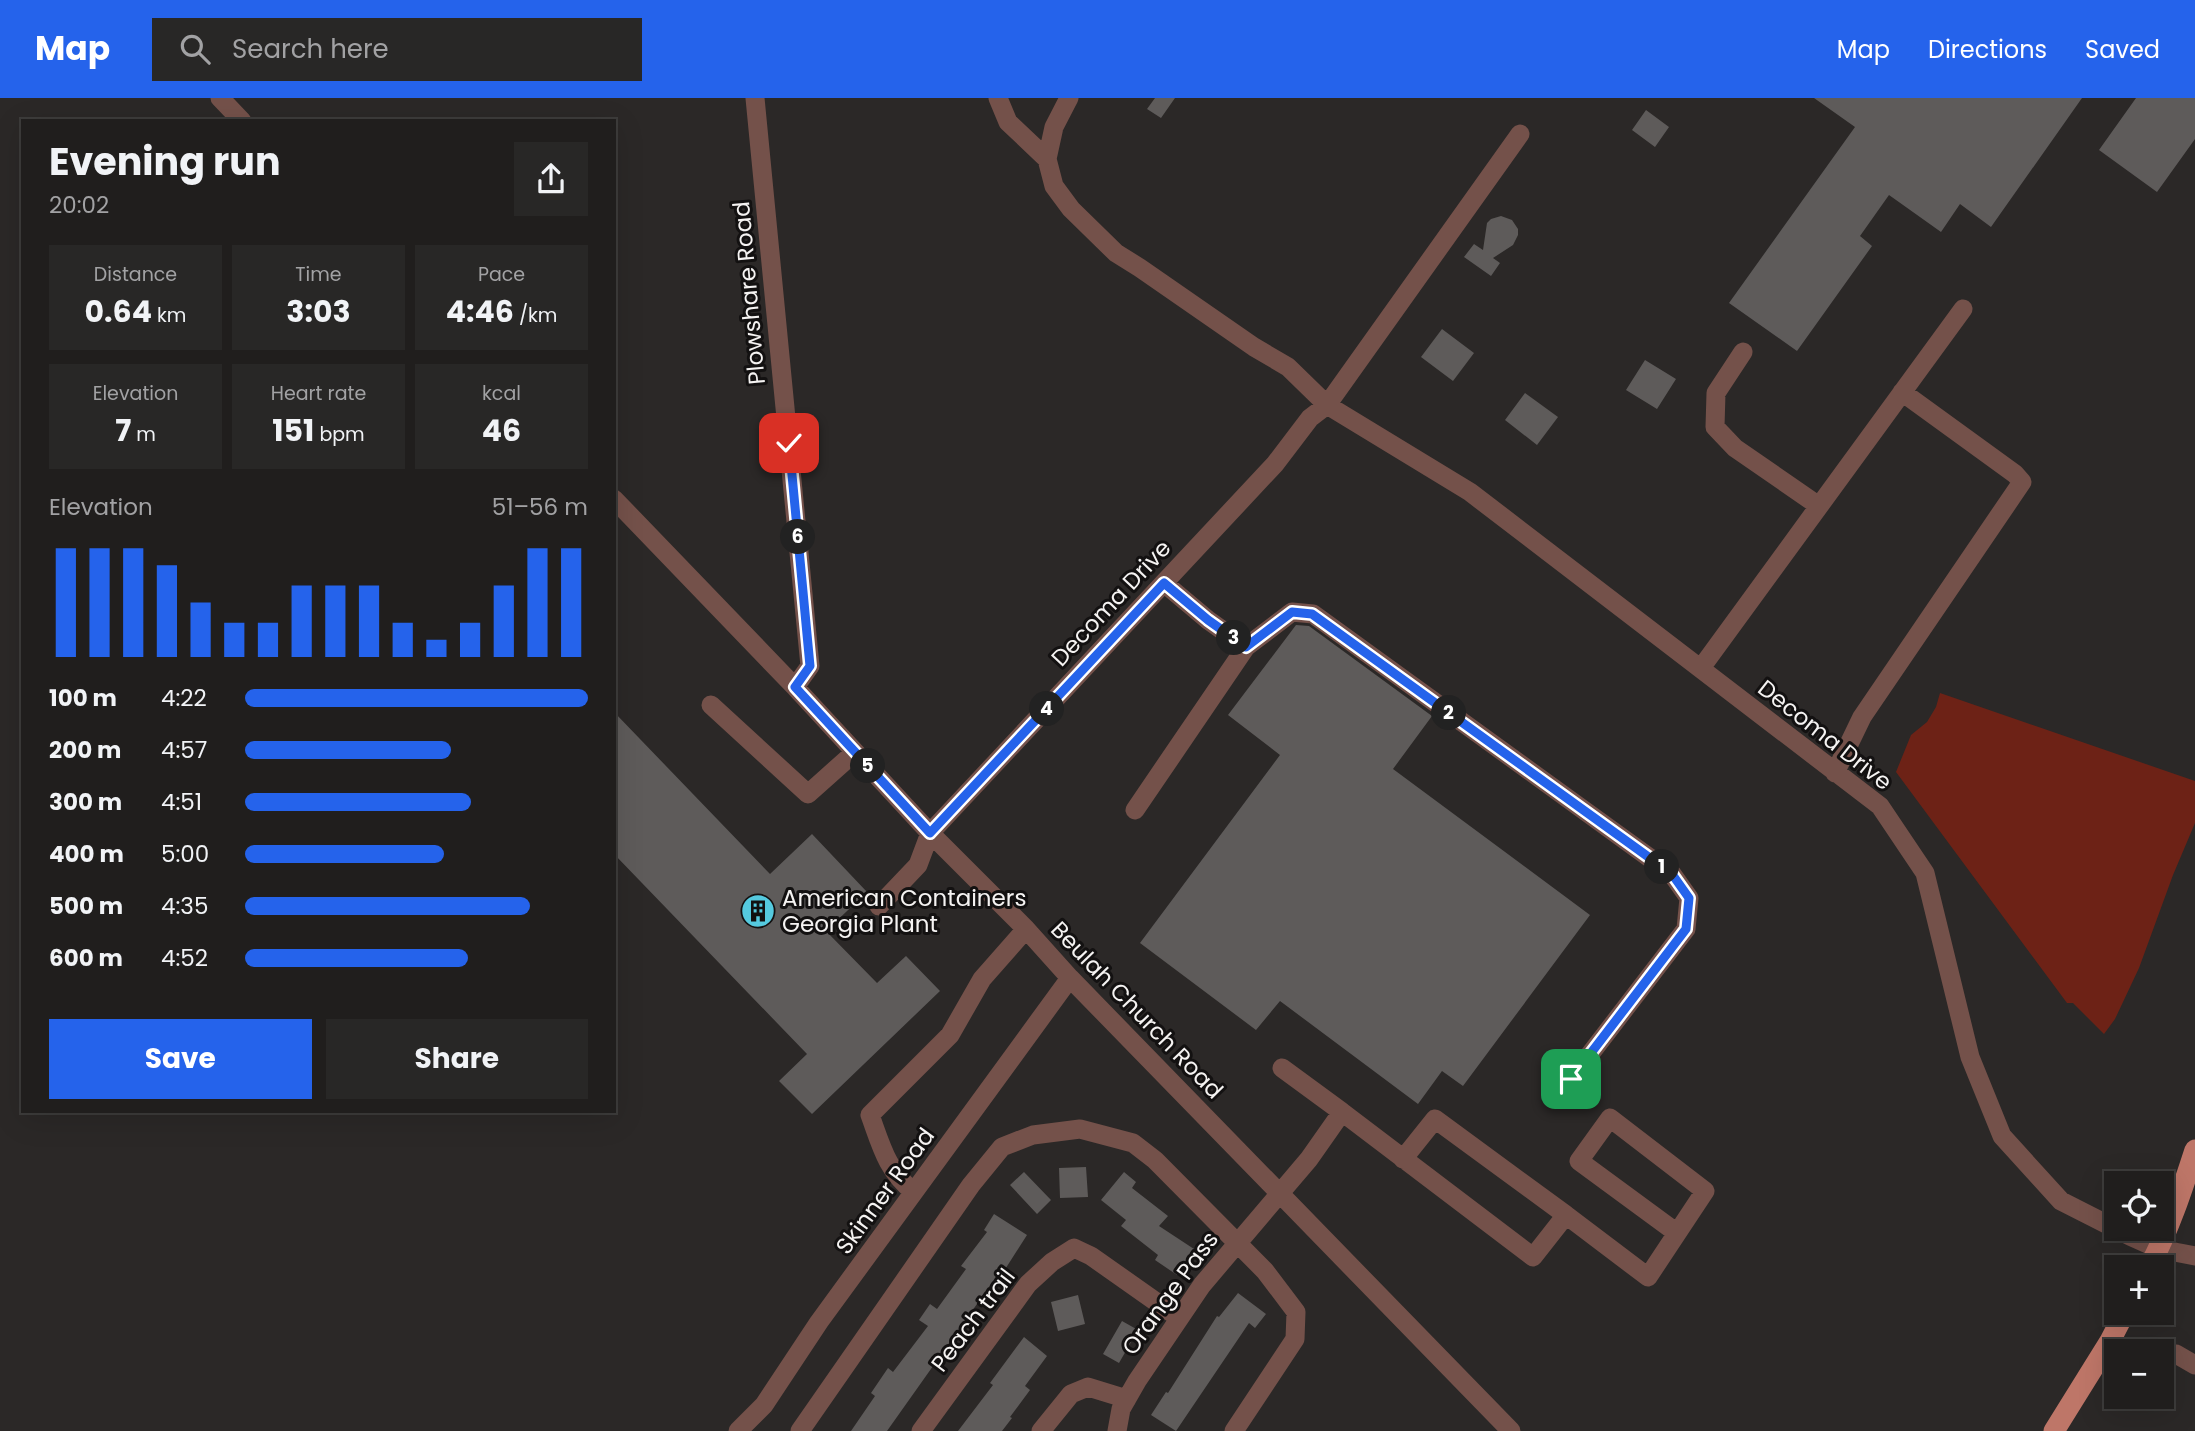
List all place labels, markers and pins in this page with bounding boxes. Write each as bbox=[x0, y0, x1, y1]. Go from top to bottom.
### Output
pin bbox=[759, 413, 819, 473]
pin: 6 bbox=[780, 520, 816, 555]
pin: 3 bbox=[1216, 620, 1252, 656]
pin: 4 bbox=[1030, 692, 1064, 726]
pin: 2 bbox=[1432, 696, 1466, 730]
pin: 5 bbox=[850, 748, 886, 784]
pin: 1 bbox=[1644, 850, 1680, 884]
place label: American Containers Georgia Plant bbox=[782, 882, 1026, 940]
building icon: American Containers Georgia Plant bbox=[739, 892, 777, 930]
pin bbox=[1541, 1049, 1601, 1109]

